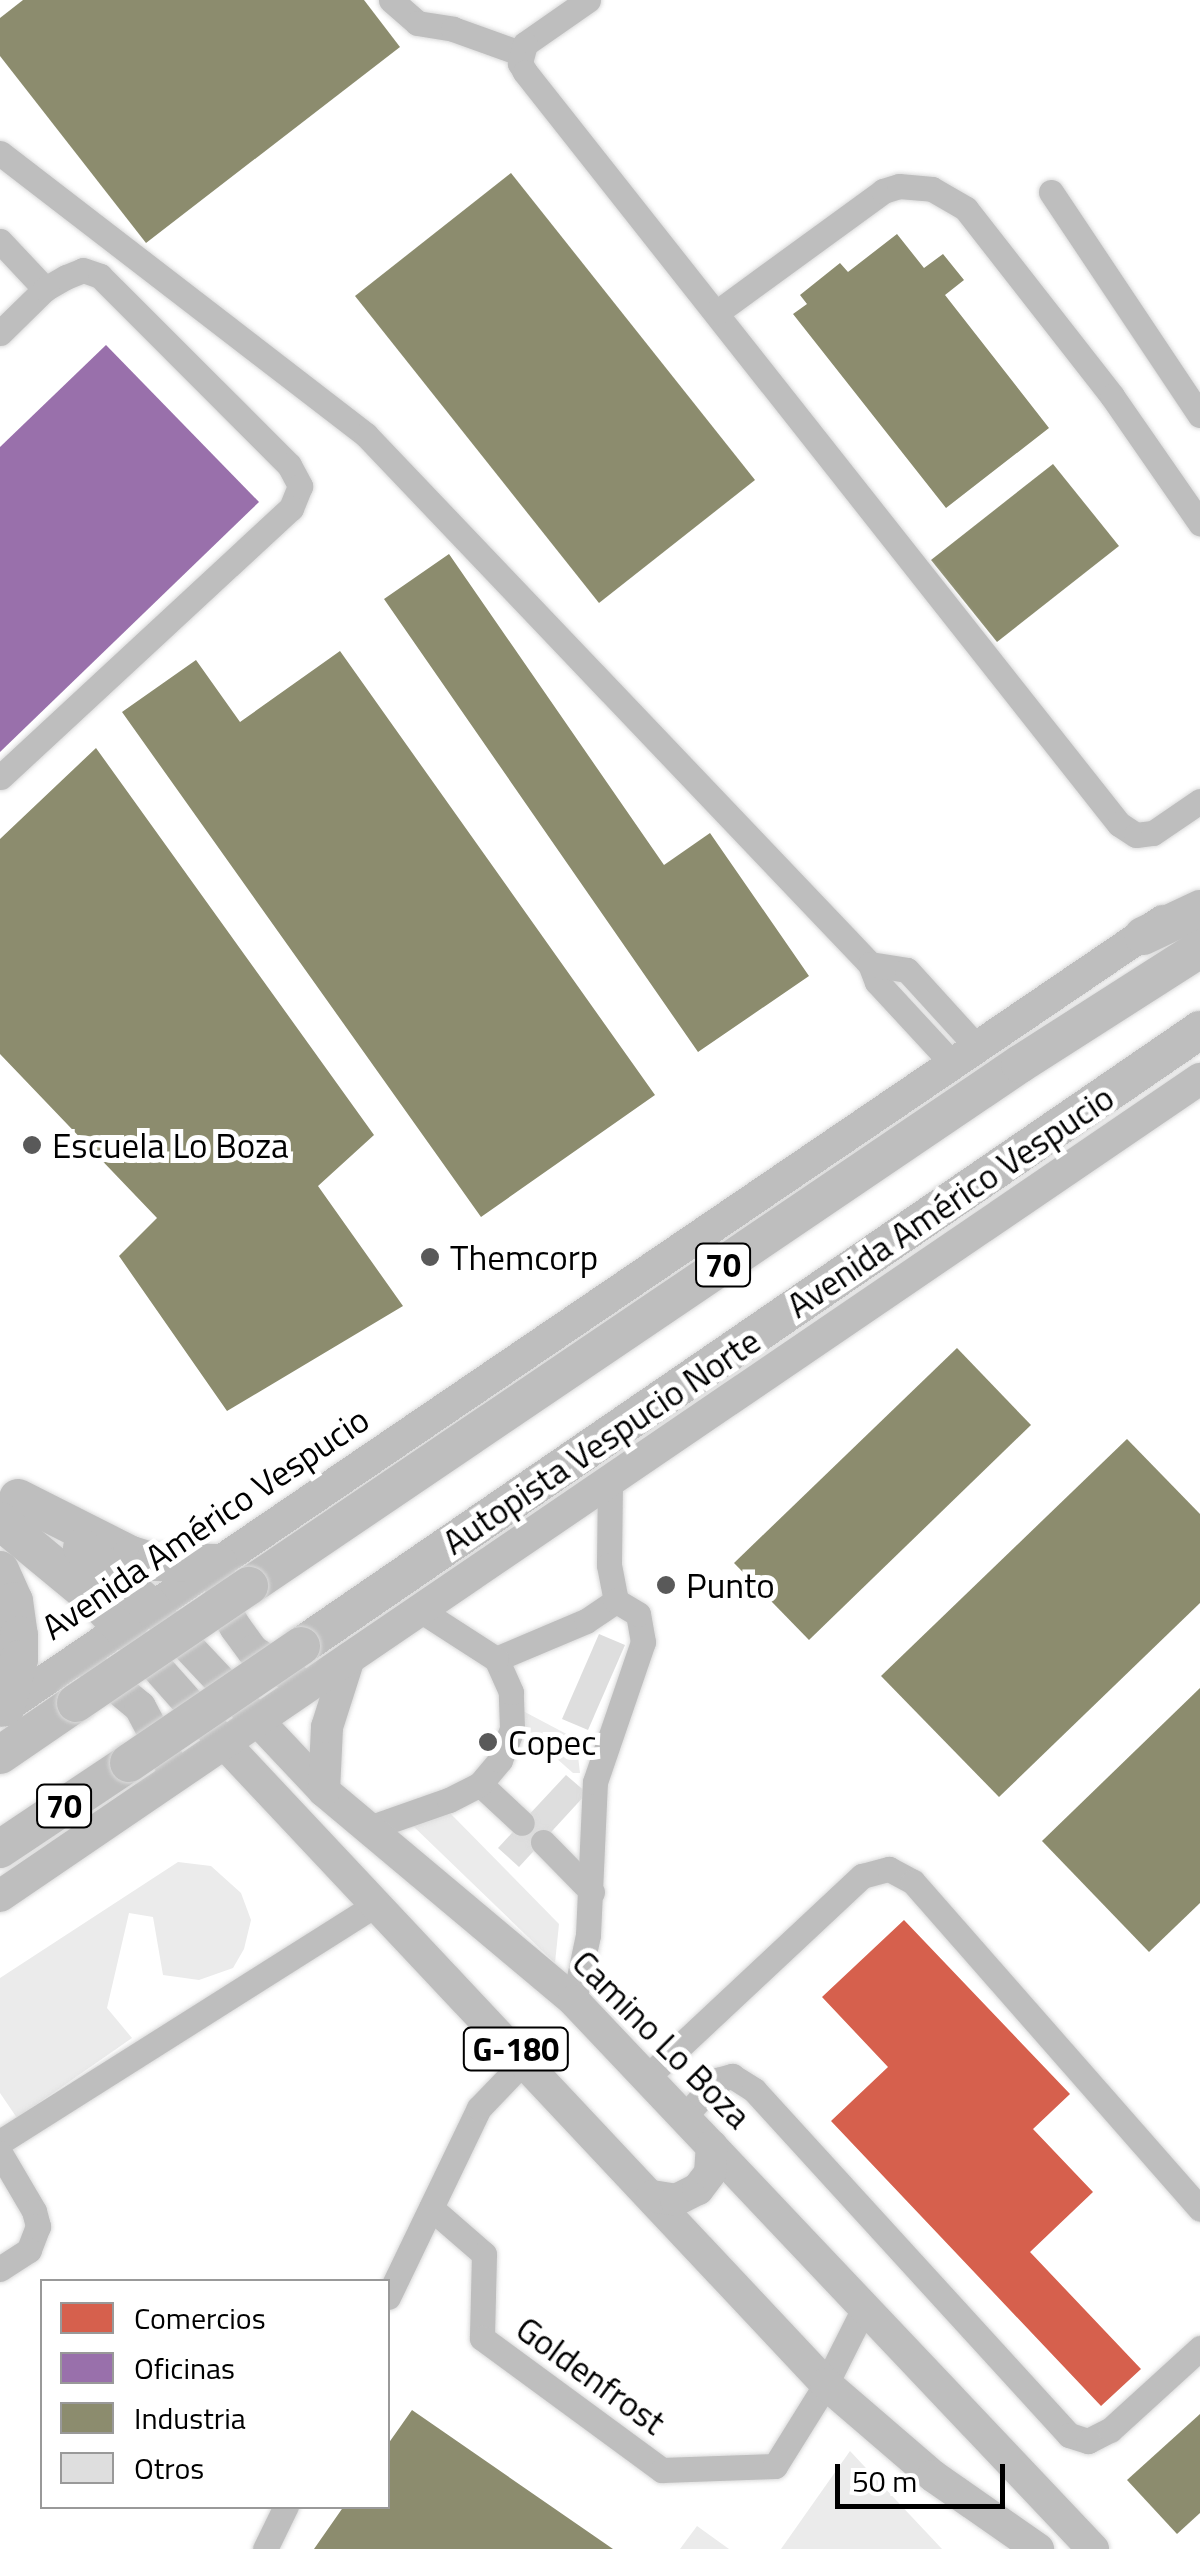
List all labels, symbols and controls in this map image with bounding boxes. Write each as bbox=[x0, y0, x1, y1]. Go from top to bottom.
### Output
street label: Avenida Américo Vespucio bbox=[779, 1076, 1121, 1326]
place label: Escuela Lo Boza bbox=[52, 1124, 289, 1166]
marker: Escuela Lo Boza bbox=[21, 1134, 43, 1156]
place label: Themcorp bbox=[450, 1236, 598, 1278]
road number: 70 bbox=[693, 1238, 753, 1292]
marker: Themcorp bbox=[419, 1246, 441, 1268]
street label: Autopista Vespucio Norte bbox=[434, 1319, 768, 1563]
street label: Avenida Américo Vespucio bbox=[34, 1398, 376, 1648]
place label: Punto bbox=[686, 1564, 775, 1606]
marker: Punto bbox=[655, 1574, 677, 1596]
place label: Copec bbox=[508, 1721, 597, 1763]
marker: Copec bbox=[477, 1731, 499, 1753]
road number: 70 bbox=[34, 1779, 94, 1833]
street label: Camino Lo Boza bbox=[564, 1941, 760, 2137]
road number: G-180 bbox=[461, 2022, 571, 2076]
legend bbox=[40, 2279, 390, 2509]
text: Comercios bbox=[134, 2295, 266, 2341]
street label: Goldenfrost bbox=[508, 2307, 674, 2443]
text: Oficinas bbox=[134, 2345, 235, 2391]
text: Industria bbox=[134, 2395, 246, 2441]
scale bar bbox=[840, 2444, 1010, 2506]
text: Otros bbox=[134, 2445, 204, 2491]
text: 50 m bbox=[852, 2458, 917, 2504]

